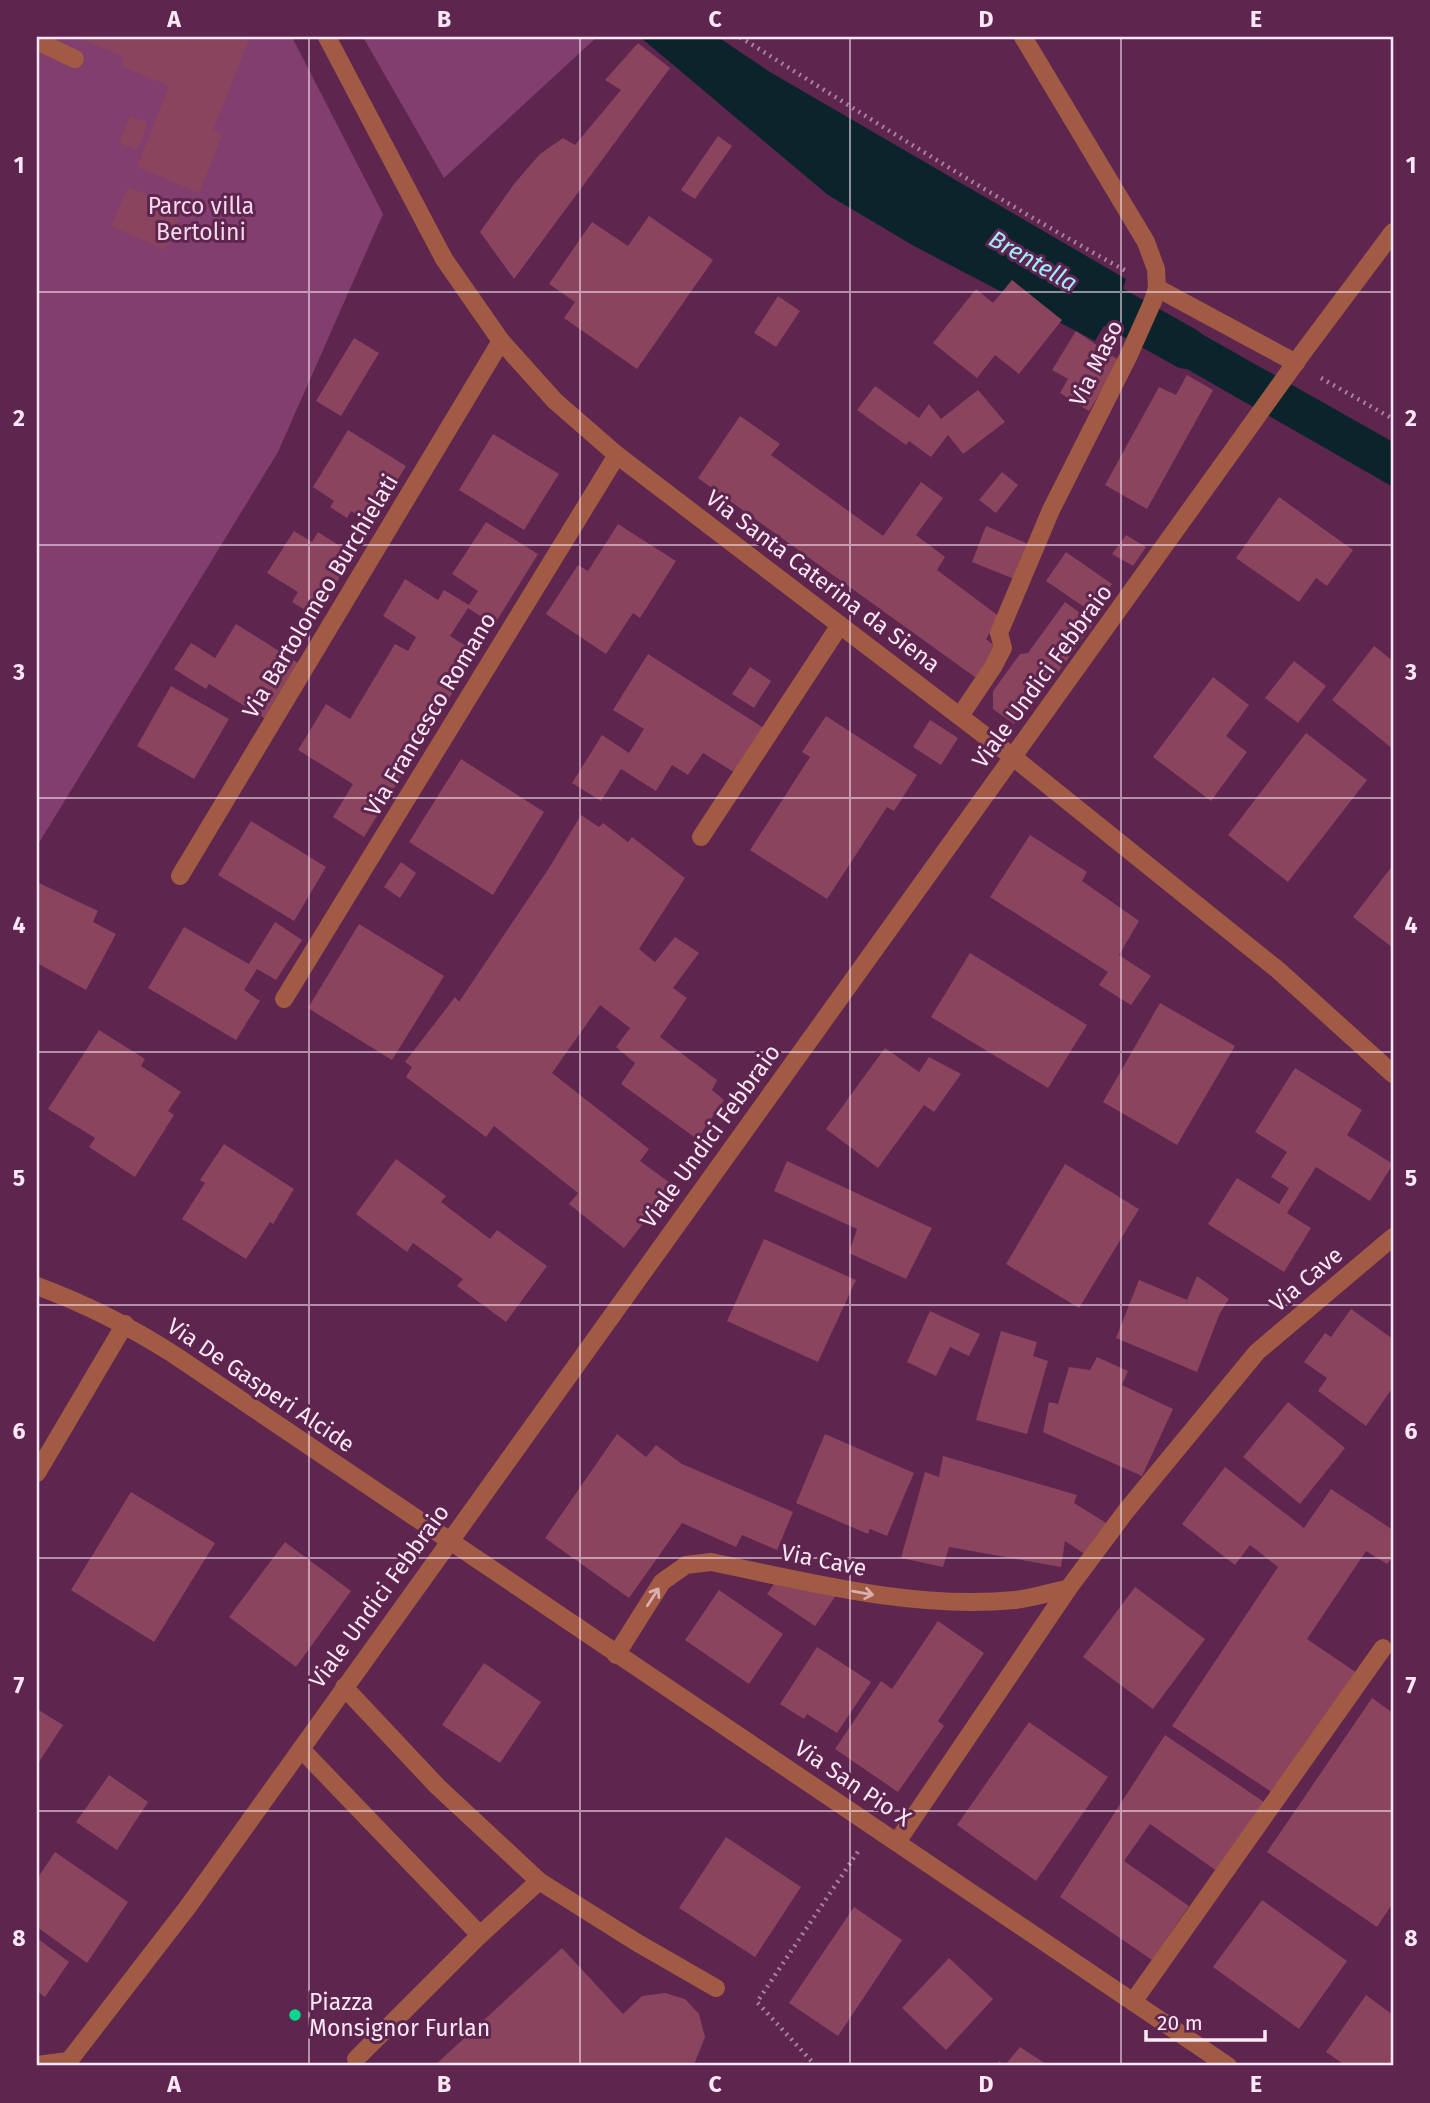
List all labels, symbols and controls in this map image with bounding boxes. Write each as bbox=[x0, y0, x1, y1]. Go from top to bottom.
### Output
text: A bbox=[166, 5, 181, 33]
text: B bbox=[437, 5, 451, 33]
text: C bbox=[708, 5, 722, 33]
text: D bbox=[979, 5, 994, 33]
text: E bbox=[1250, 5, 1262, 33]
text: 1 bbox=[14, 151, 24, 179]
text: 1 bbox=[1406, 151, 1416, 179]
park label: Parco villa Bertolini bbox=[148, 192, 254, 246]
water label: Brentella bbox=[984, 225, 1082, 297]
street label: Via Maso bbox=[1063, 315, 1129, 411]
text: 2 bbox=[13, 404, 25, 432]
text: 2 bbox=[1405, 404, 1417, 432]
street label: Via Bartolomeo Burchielati bbox=[236, 469, 404, 723]
street label: Via Santa Caterina da Siena bbox=[700, 484, 946, 678]
street label: Viale Undici Febbraio bbox=[966, 579, 1118, 773]
street label: Via Francesco Romano bbox=[358, 607, 502, 821]
text: 3 bbox=[12, 658, 25, 686]
text: 3 bbox=[1404, 658, 1417, 686]
text: 4 bbox=[13, 911, 26, 939]
text: 4 bbox=[1405, 911, 1418, 939]
street label: Viale Undici Febbraio bbox=[634, 1039, 786, 1233]
text: 5 bbox=[13, 1164, 25, 1192]
text: 5 bbox=[1405, 1164, 1417, 1192]
street label: Via Cave bbox=[1264, 1240, 1348, 1318]
street label: Via De Gasperi Alcide bbox=[162, 1312, 360, 1458]
text: 6 bbox=[13, 1417, 26, 1445]
text: 6 bbox=[1405, 1417, 1418, 1445]
street label: Viale Undici Febbraio bbox=[303, 1499, 455, 1693]
street label: Via Cave bbox=[779, 1538, 869, 1582]
one-way arrow bbox=[851, 1587, 874, 1600]
one-way arrow bbox=[646, 1588, 660, 1608]
text: 7 bbox=[14, 1671, 25, 1699]
text: 7 bbox=[1406, 1671, 1417, 1699]
street label: Via San Pio X bbox=[789, 1734, 917, 1832]
text: 8 bbox=[12, 1924, 26, 1952]
text: 8 bbox=[1404, 1924, 1418, 1952]
place label: Piazza Monsignor Furlan bbox=[309, 1988, 490, 2042]
scale bar bbox=[1146, 1998, 1266, 2042]
marker: Piazza Monsignor Furlan bbox=[287, 2007, 303, 2023]
text: 20 m bbox=[1157, 2010, 1203, 2036]
text: A bbox=[166, 2070, 181, 2098]
text: B bbox=[437, 2070, 451, 2098]
text: C bbox=[708, 2070, 722, 2098]
text: D bbox=[979, 2070, 994, 2098]
text: E bbox=[1250, 2070, 1262, 2098]

